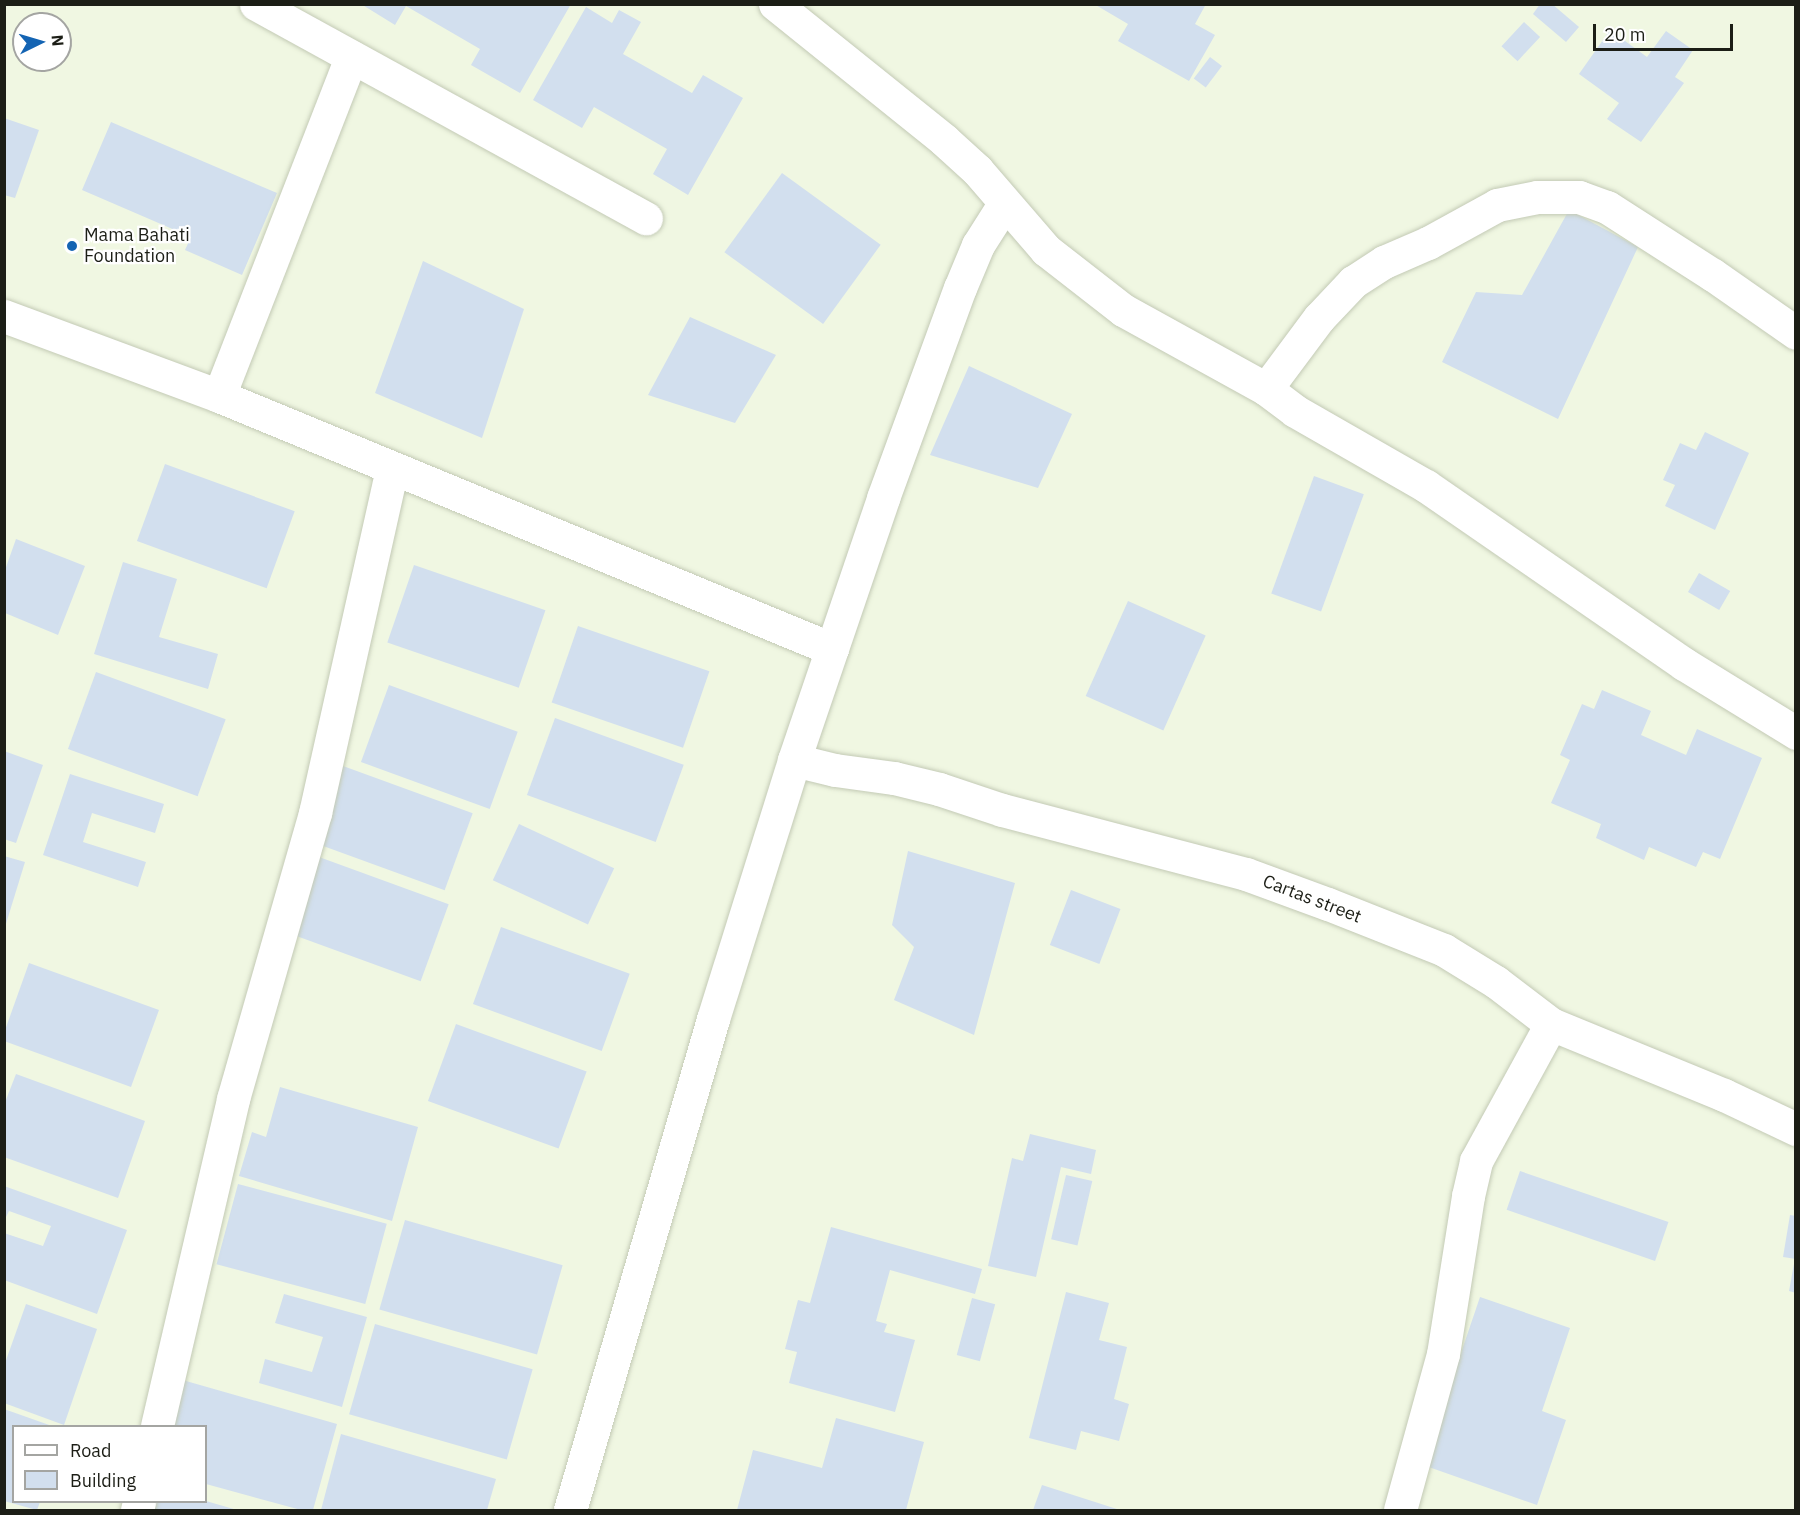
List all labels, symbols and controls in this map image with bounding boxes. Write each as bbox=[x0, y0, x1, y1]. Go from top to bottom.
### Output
north arrow bbox=[12, 12, 72, 72]
scale bar bbox=[1596, 12, 1736, 50]
text: 20 m bbox=[1604, 23, 1646, 46]
text: N bbox=[47, 34, 68, 47]
place label: Mama Bahati Foundation bbox=[84, 225, 190, 268]
marker: Mama Bahati Foundation bbox=[65, 239, 79, 253]
street label: Cartas street bbox=[1260, 870, 1364, 928]
legend bbox=[12, 1425, 207, 1503]
text: Road bbox=[70, 1439, 111, 1462]
text: Building bbox=[70, 1469, 136, 1492]

